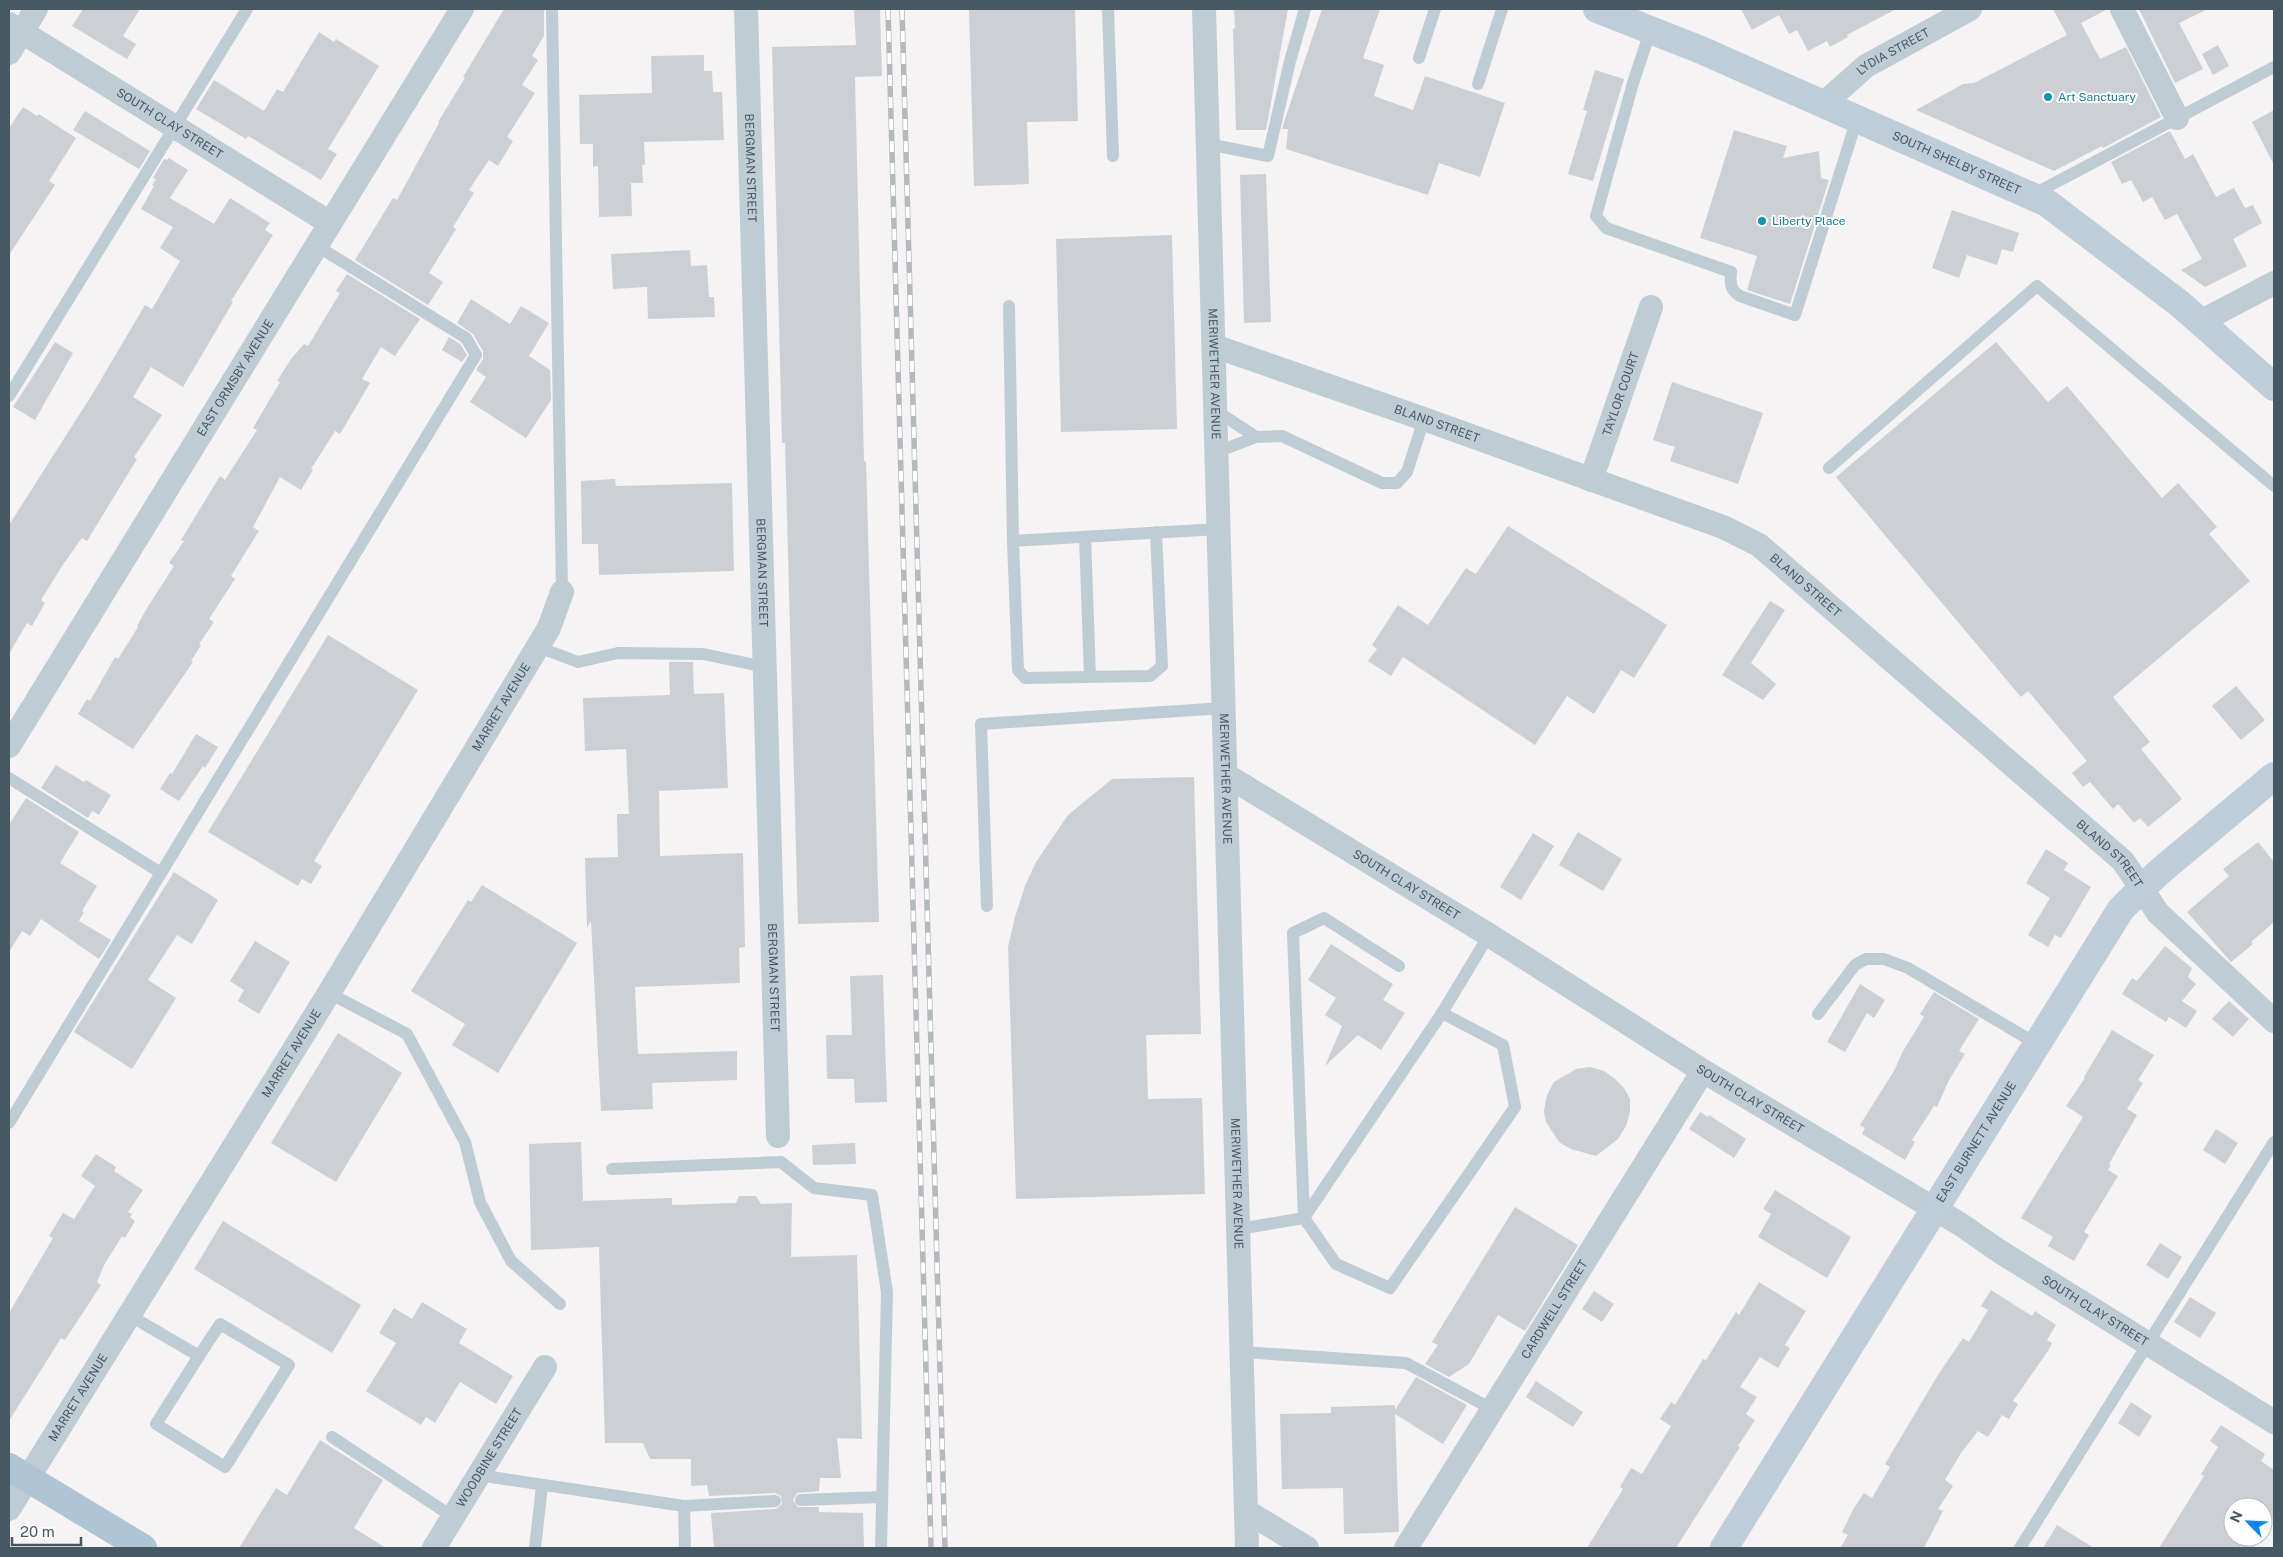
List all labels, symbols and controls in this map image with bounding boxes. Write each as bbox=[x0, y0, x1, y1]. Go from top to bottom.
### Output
street label: LYDIA STREET bbox=[1854, 26, 1932, 78]
street label: SOUTH CLAY STREET bbox=[114, 85, 225, 162]
place label: Art Sanctuary bbox=[2058, 90, 2136, 104]
marker: Art Sanctuary bbox=[2042, 91, 2054, 103]
street label: BERGMAN STREET bbox=[742, 113, 759, 223]
street label: SOUTH SHELBY STREET bbox=[1890, 128, 2023, 197]
place label: Liberty Place bbox=[1772, 214, 1846, 228]
marker: Liberty Place bbox=[1756, 215, 1768, 227]
street label: MERIWETHER AVENUE bbox=[1205, 308, 1223, 440]
street label: EAST ORMSBY AVENUE bbox=[194, 317, 276, 439]
street label: TAYLOR COURT bbox=[1600, 350, 1642, 438]
street label: BLAND STREET bbox=[1392, 402, 1481, 445]
street label: BERGMAN STREET bbox=[753, 518, 771, 627]
street label: BLAND STREET bbox=[1767, 551, 1844, 620]
street label: MARRET AVENUE bbox=[469, 660, 533, 754]
street label: MERIWETHER AVENUE bbox=[1217, 713, 1234, 845]
street label: BLAND STREET bbox=[2074, 817, 2146, 890]
street label: SOUTH CLAY STREET bbox=[1350, 847, 1462, 923]
street label: BERGMAN STREET bbox=[765, 923, 782, 1032]
street label: MARRET AVENUE bbox=[259, 1007, 324, 1100]
street label: SOUTH CLAY STREET bbox=[1694, 1061, 1806, 1136]
street label: EAST BURNETT AVENUE bbox=[1933, 1079, 2019, 1205]
street label: MERIWETHER AVENUE bbox=[1228, 1118, 1246, 1249]
street label: CARDWELL STREET bbox=[1518, 1257, 1591, 1362]
street label: SOUTH CLAY STREET bbox=[2039, 1272, 2151, 1349]
street label: MARRET AVENUE bbox=[46, 1351, 111, 1444]
street label: WOODBINE STREET bbox=[454, 1406, 525, 1510]
north arrow bbox=[2223, 1497, 2273, 1547]
text: N bbox=[2227, 1508, 2246, 1525]
scale bar bbox=[12, 1514, 81, 1546]
text: 20 m bbox=[20, 1523, 55, 1540]

